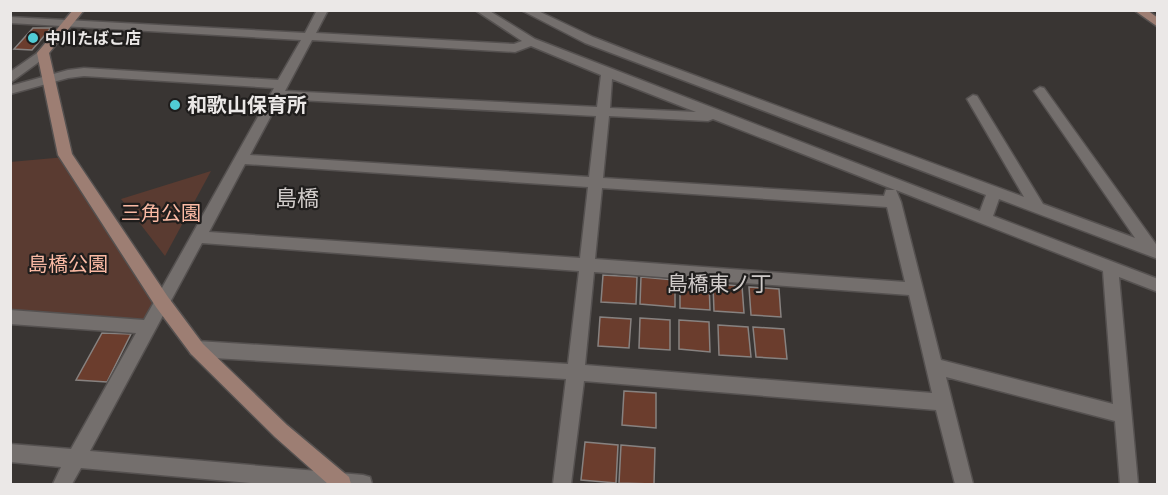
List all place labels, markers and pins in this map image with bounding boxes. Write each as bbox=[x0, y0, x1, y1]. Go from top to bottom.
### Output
place label: 中川たばこ店 bbox=[45, 29, 141, 48]
marker: 中川たばこ店 bbox=[26, 31, 40, 45]
place label: 和歌山保育所 bbox=[187, 93, 307, 117]
marker: 和歌山保育所 bbox=[168, 98, 182, 112]

